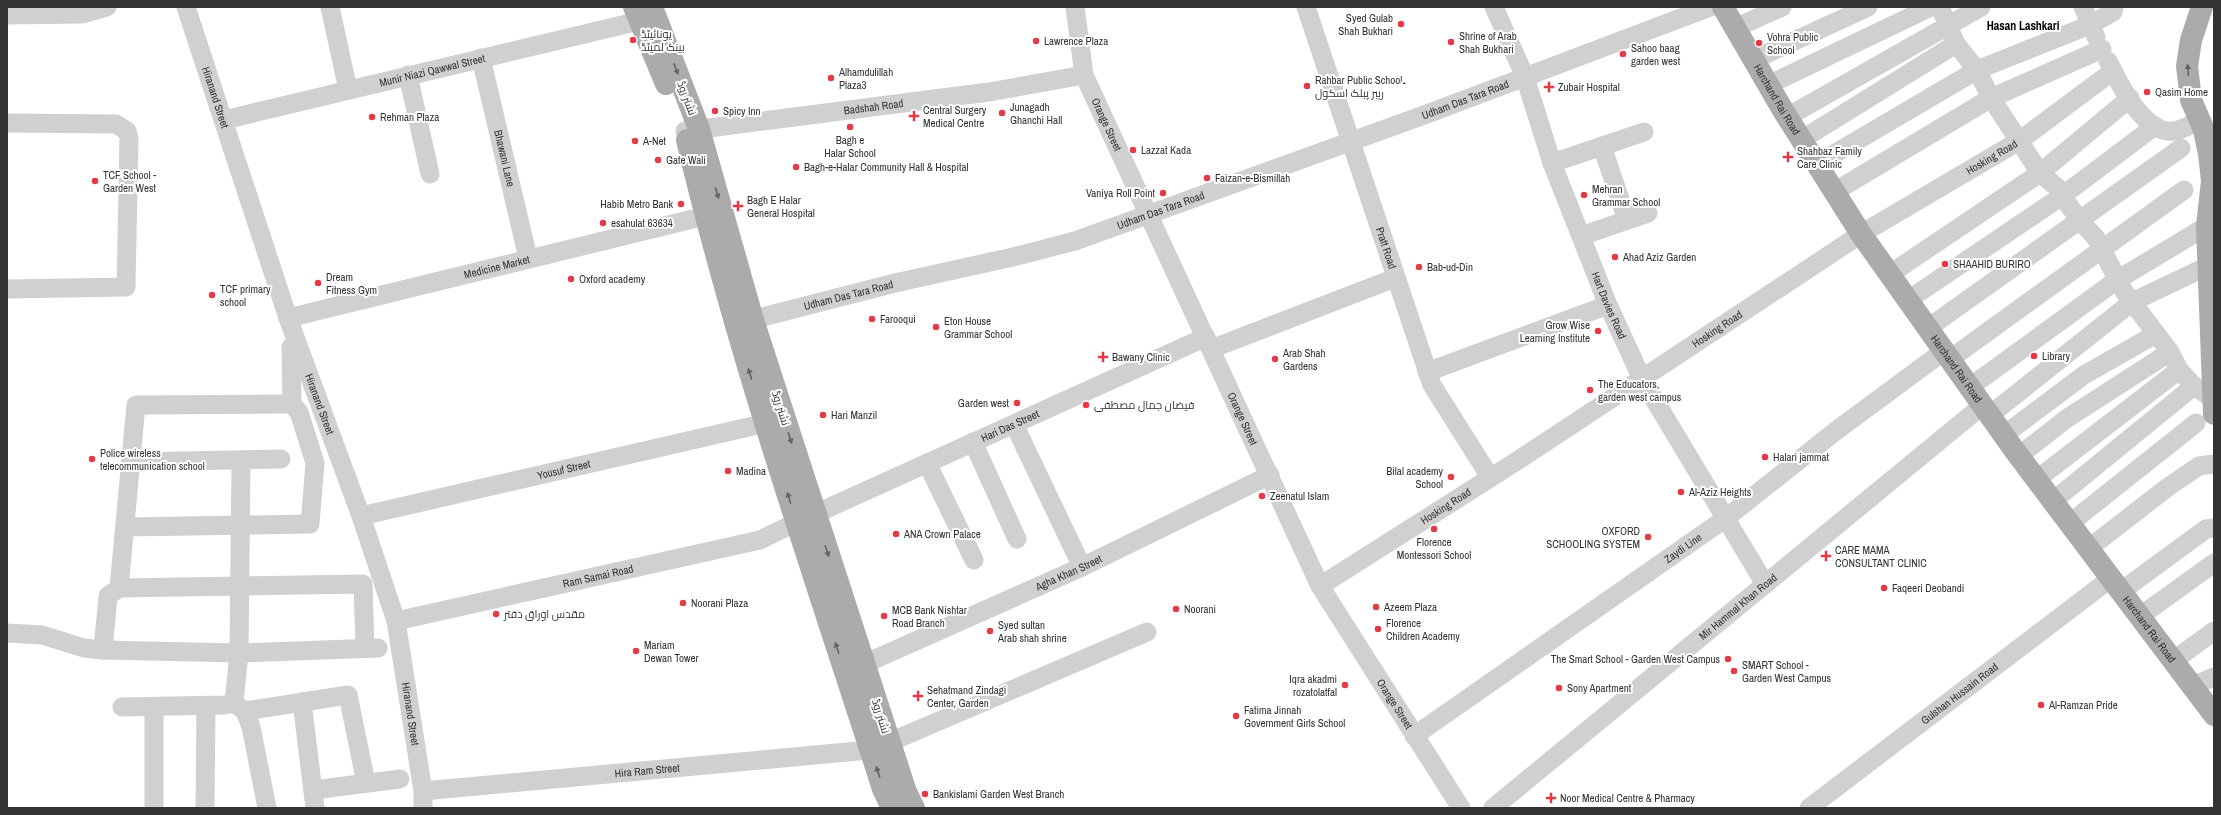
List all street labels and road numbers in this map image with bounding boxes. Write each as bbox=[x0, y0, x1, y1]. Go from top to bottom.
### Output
street label: Munir Niazi Qawwal Street bbox=[378, 51, 487, 90]
street label: Harchand Rai Road bbox=[1751, 61, 1804, 137]
street label: Hiranand Street bbox=[199, 65, 232, 130]
street label: Udham Das Tara Road bbox=[1420, 77, 1511, 122]
street label: نشتر روڈ bbox=[674, 79, 700, 117]
street label: Badshah Road bbox=[843, 96, 904, 118]
street label: Orange Street bbox=[1089, 96, 1125, 154]
street label: Bhawani Lane bbox=[491, 129, 518, 188]
street label: Hosking Road bbox=[1963, 137, 2020, 178]
street label: Udham Das Tara Road bbox=[1115, 188, 1206, 232]
street label: Pratt Road bbox=[1373, 225, 1400, 271]
street label: Medicine Market bbox=[462, 252, 532, 282]
street label: Hart Davies Road bbox=[1589, 270, 1630, 341]
street label: Udham Das Tara Road bbox=[802, 277, 895, 313]
street label: Hosking Road bbox=[1689, 307, 1745, 351]
street label: Harchand Rai Road bbox=[1928, 332, 1985, 405]
street label: Hiranand Street bbox=[302, 372, 338, 437]
street label: نشتر روڈ bbox=[769, 389, 793, 427]
street label: Orange Street bbox=[1224, 390, 1261, 448]
street label: Hari Das Street bbox=[979, 406, 1042, 445]
street label: Yousuf Street bbox=[536, 456, 592, 482]
street label: Hosking Road bbox=[1418, 485, 1474, 527]
street label: Zaydi Line bbox=[1661, 530, 1704, 566]
street label: Agha Khan Street bbox=[1032, 551, 1104, 594]
street label: Ram Samai Road bbox=[561, 561, 635, 591]
street label: Mir Hammal Khan Road bbox=[1696, 570, 1780, 643]
street label: Harchand Rai Road bbox=[2120, 593, 2179, 665]
street label: Gulshan Hussain Road bbox=[1918, 660, 2001, 727]
street label: Orange Street bbox=[1374, 676, 1416, 732]
street label: Hiranand Street bbox=[399, 681, 423, 747]
street label: نشتر روڈ bbox=[869, 697, 893, 735]
street label: Hira Ram Street bbox=[614, 760, 681, 780]

